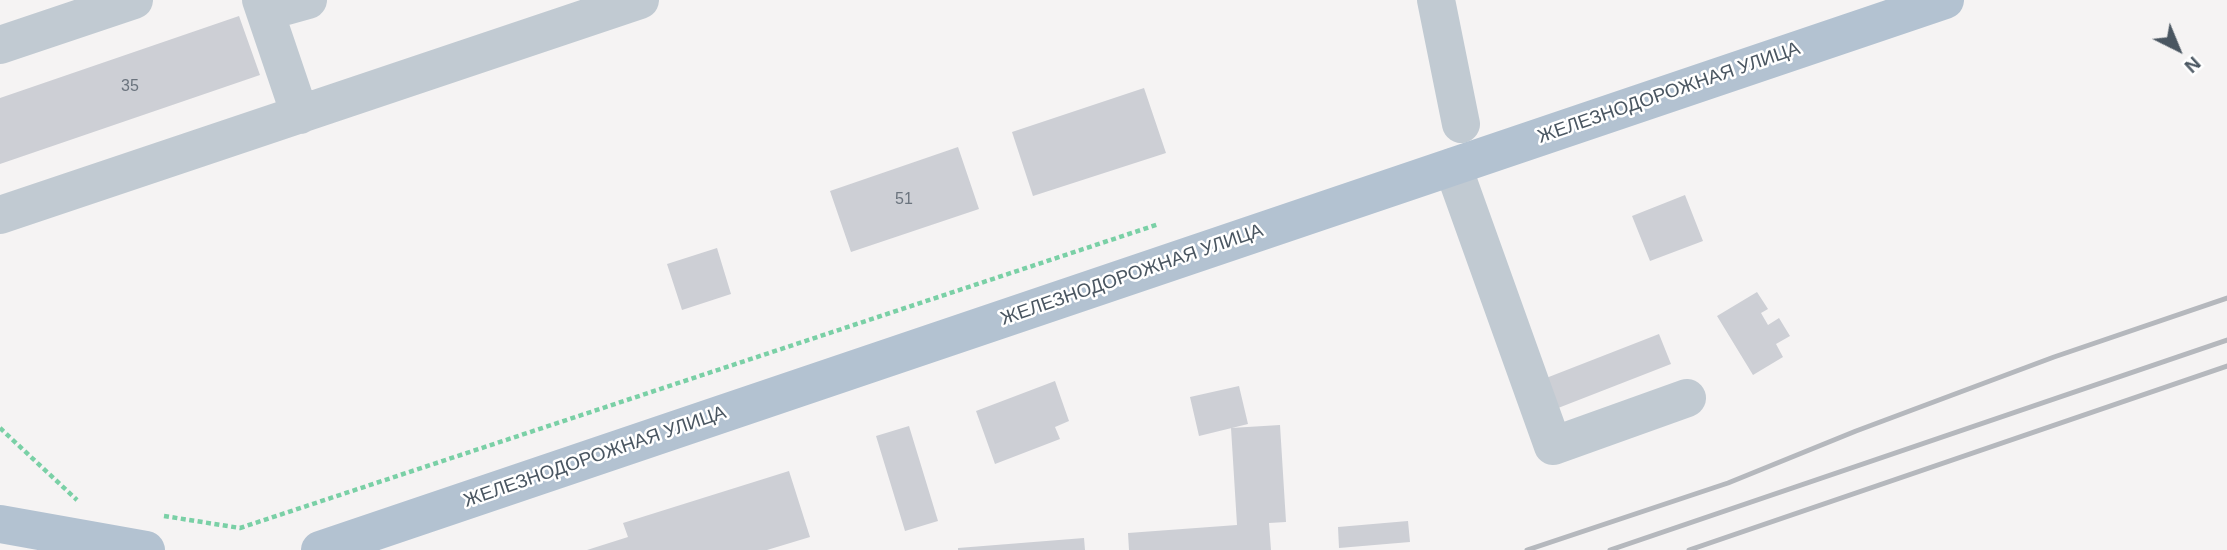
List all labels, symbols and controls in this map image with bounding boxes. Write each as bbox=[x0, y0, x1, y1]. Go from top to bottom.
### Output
north arrow bbox=[2143, 14, 2213, 84]
street label: ЖЕЛЕЗНОДОРОЖНАЯ УЛИЦА bbox=[1535, 37, 1803, 149]
text: N bbox=[2180, 52, 2205, 77]
house number: 35 bbox=[121, 77, 139, 97]
house number: 51 bbox=[895, 190, 913, 210]
street label: ЖЕЛЕЗНОДОРОЖНАЯ УЛИЦА bbox=[998, 219, 1266, 331]
street label: ЖЕЛЕЗНОДОРОЖНАЯ УЛИЦА bbox=[461, 401, 729, 513]

